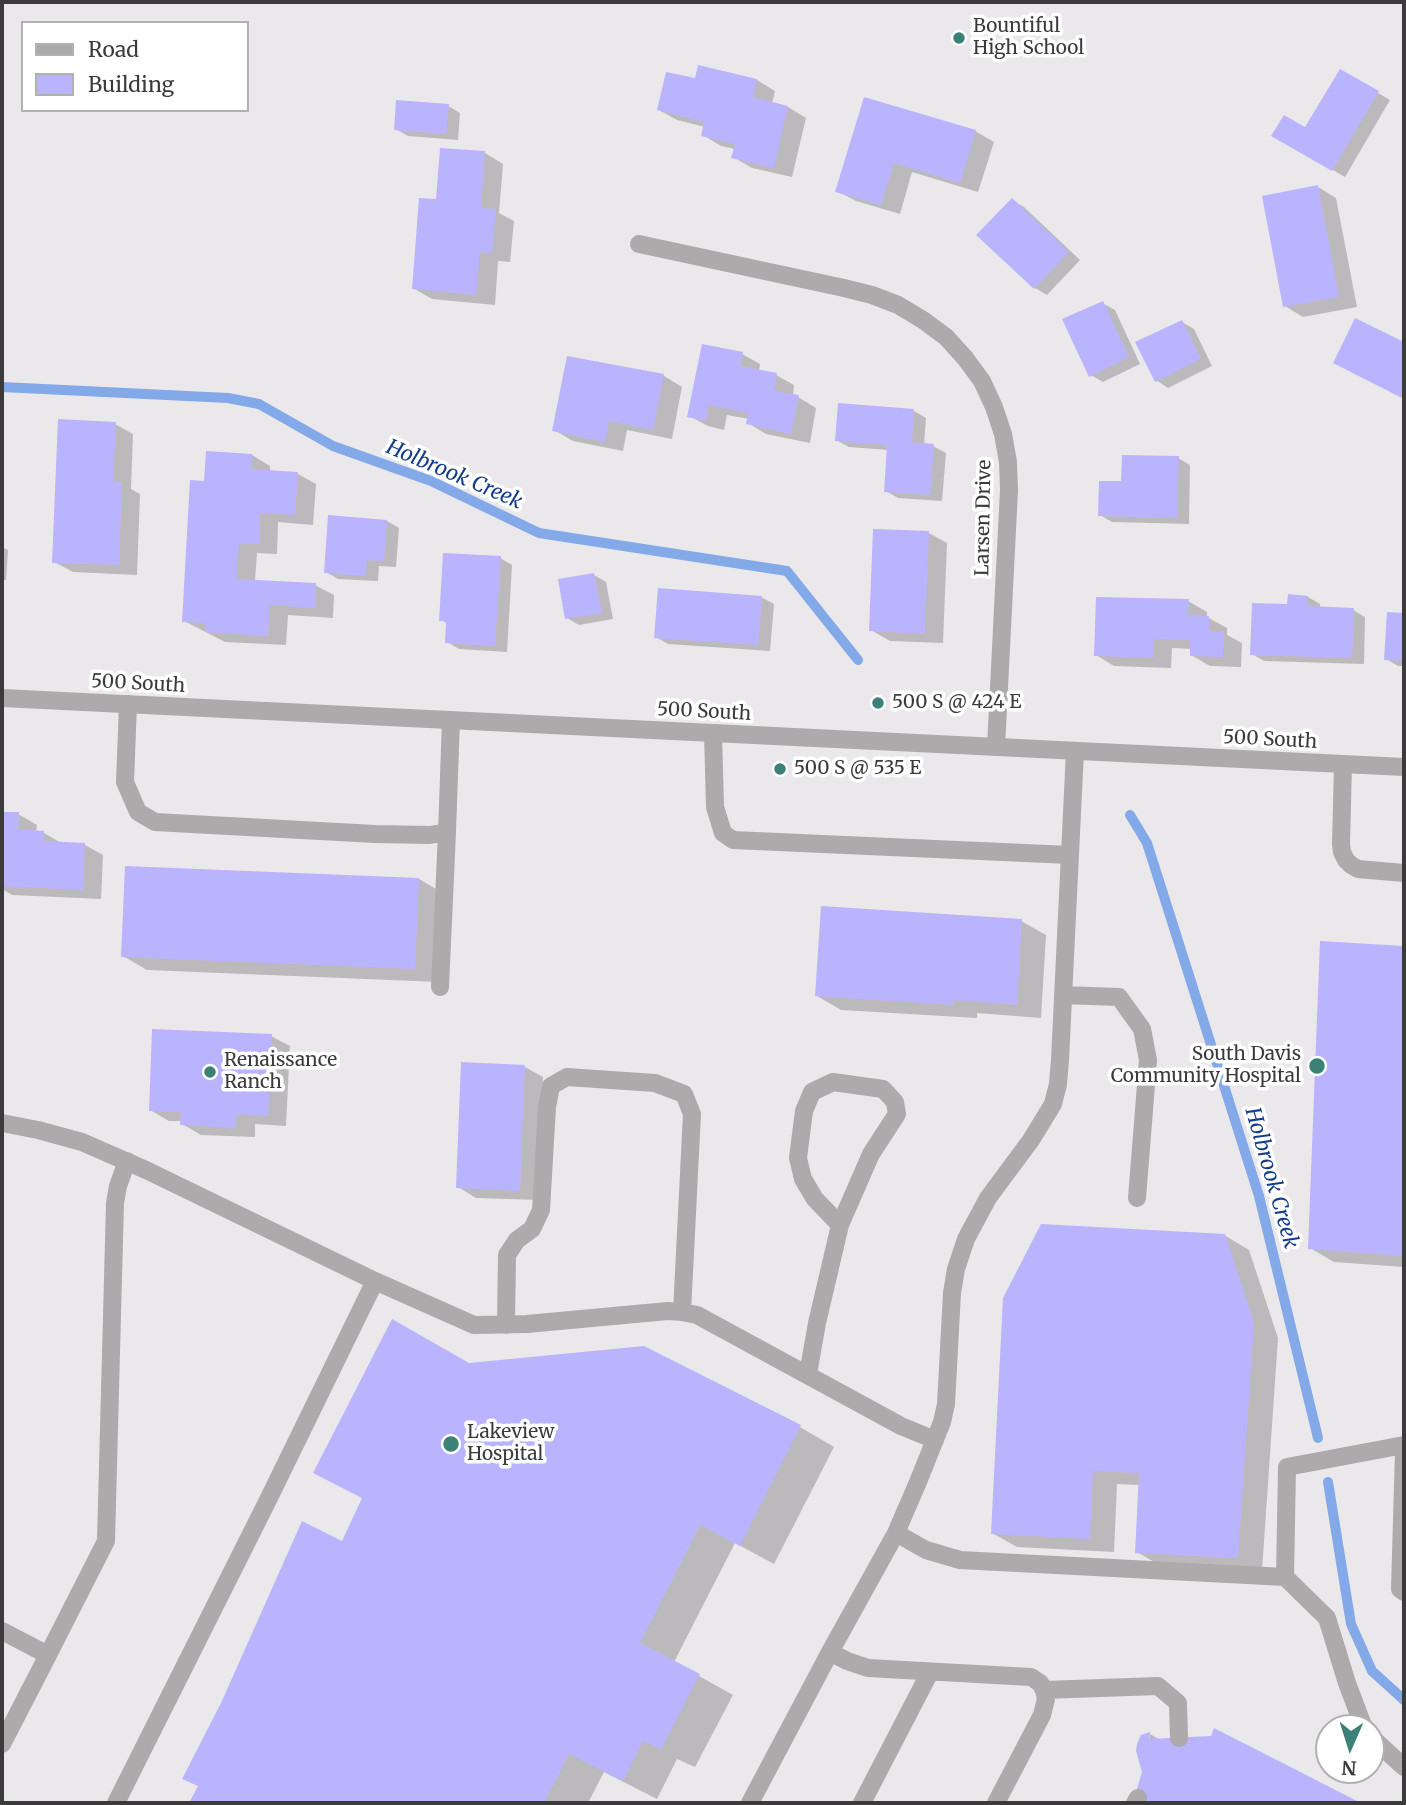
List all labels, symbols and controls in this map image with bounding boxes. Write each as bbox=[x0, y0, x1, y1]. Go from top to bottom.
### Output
place label: Bountiful High School bbox=[973, 16, 1084, 60]
legend bbox=[21, 21, 248, 112]
marker: Bountiful High School bbox=[951, 30, 967, 46]
text: Road bbox=[88, 36, 139, 63]
text: Building bbox=[88, 71, 174, 98]
water label: Holbrook Creek bbox=[382, 435, 526, 515]
street label: Larsen Drive bbox=[972, 460, 996, 576]
street label: 500 South bbox=[90, 670, 186, 698]
place label: 500 S @ 424 E bbox=[892, 692, 1021, 714]
marker: 500 S @ 424 E bbox=[870, 695, 886, 711]
street label: 500 South bbox=[656, 698, 752, 726]
street label: 500 South bbox=[1222, 726, 1318, 754]
place label: 500 S @ 535 E bbox=[794, 758, 921, 780]
marker: 500 S @ 535 E bbox=[772, 761, 788, 777]
place label: South Davis Community Hospital bbox=[1111, 1044, 1301, 1088]
place label: Renaissance Ranch bbox=[224, 1050, 337, 1094]
marker: South Davis Community Hospital bbox=[1307, 1056, 1327, 1076]
marker: Renaissance Ranch bbox=[202, 1064, 218, 1080]
water label: Holbrook Creek bbox=[1239, 1105, 1303, 1251]
place label: Lakeview Hospital bbox=[467, 1422, 554, 1466]
marker: Lakeview Hospital bbox=[441, 1434, 461, 1454]
north arrow bbox=[1315, 1714, 1385, 1784]
text: N bbox=[1341, 1756, 1357, 1780]

